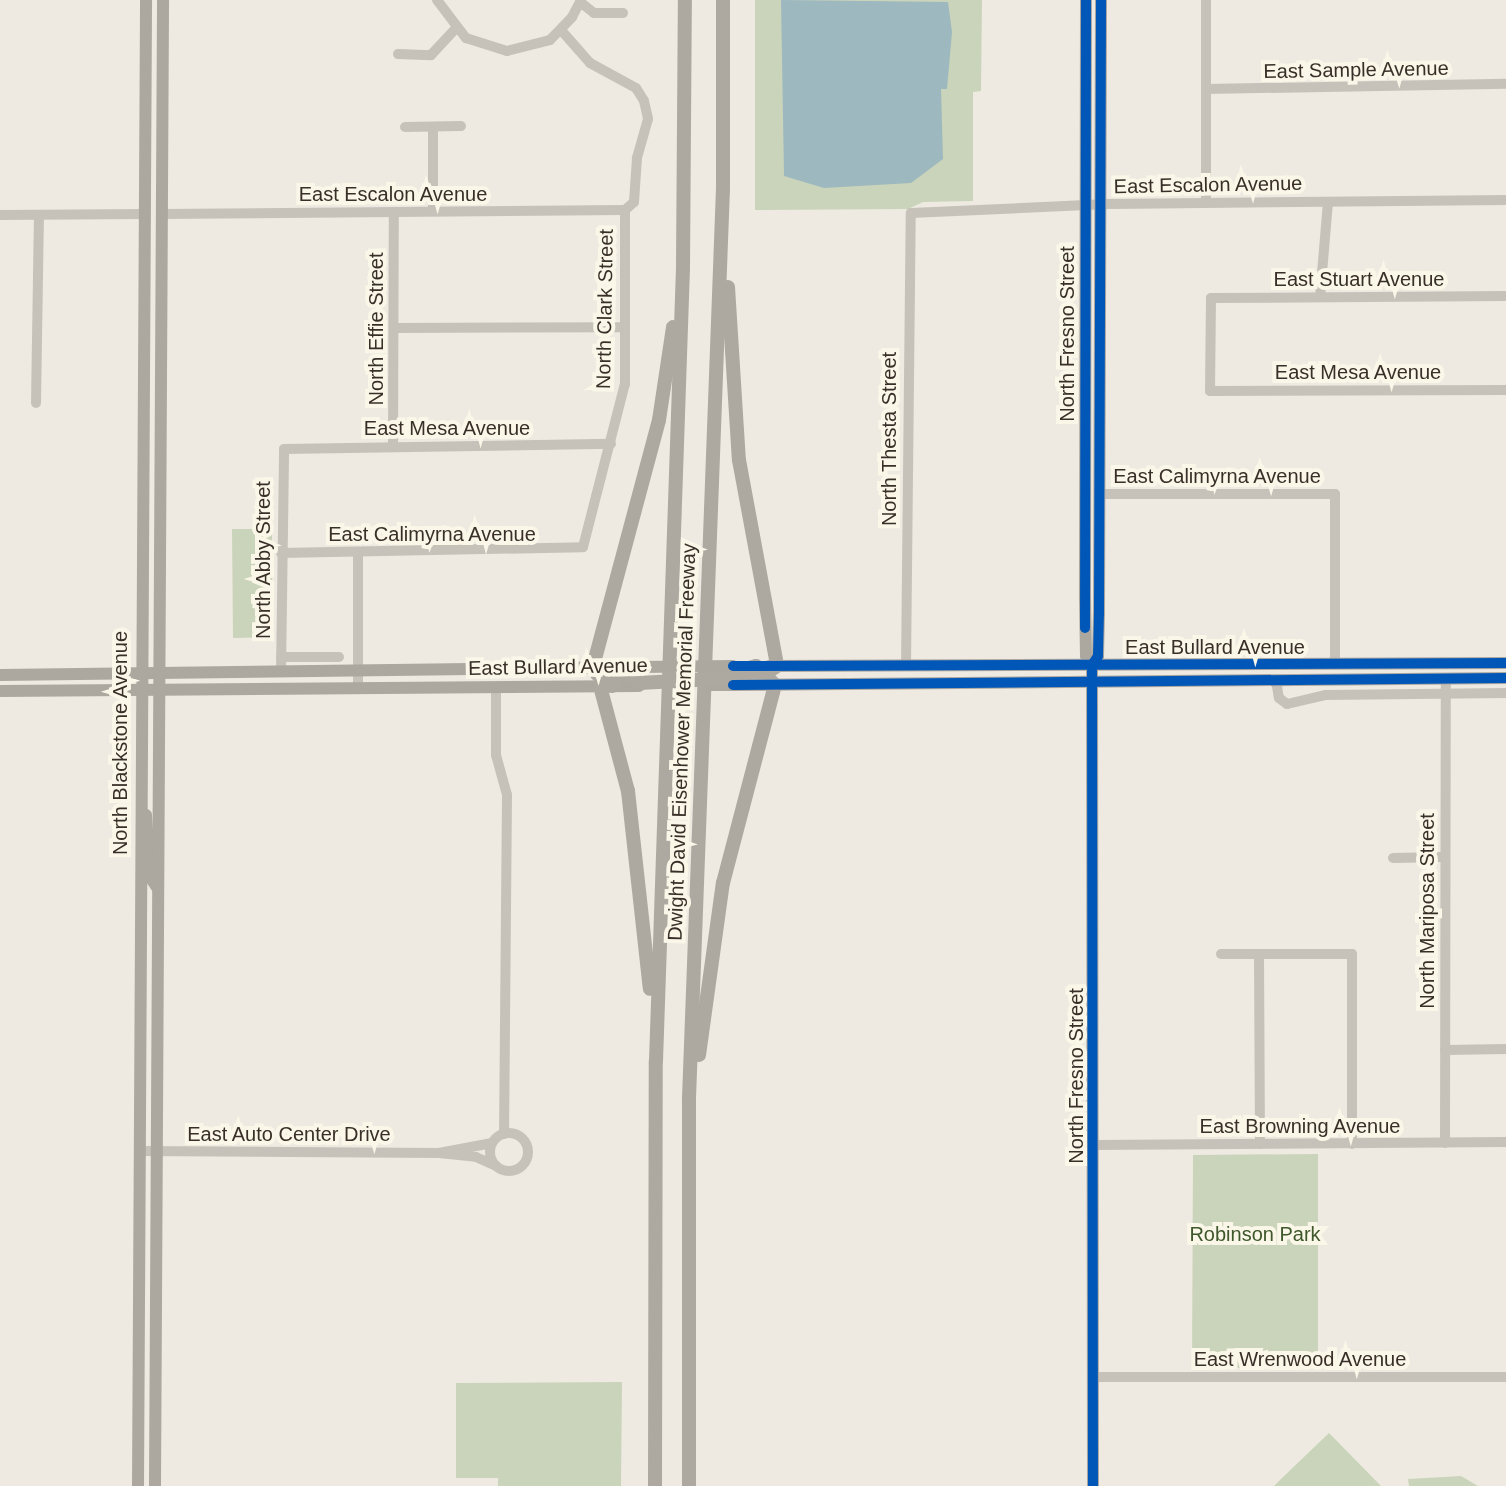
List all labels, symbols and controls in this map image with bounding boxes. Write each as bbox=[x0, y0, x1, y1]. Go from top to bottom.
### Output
street label: East Sample Avenue bbox=[1263, 56, 1449, 84]
street label: East Escalon Avenue bbox=[1113, 171, 1303, 199]
street label: East Escalon Avenue bbox=[298, 182, 488, 206]
street label: North Clark Street bbox=[592, 229, 618, 389]
street label: North Fresno Street bbox=[1055, 246, 1079, 422]
street label: North Effie Street bbox=[364, 252, 388, 406]
street label: East Stuart Avenue bbox=[1273, 267, 1445, 291]
street label: North Thesta Street bbox=[877, 352, 901, 526]
street label: East Mesa Avenue bbox=[1274, 360, 1442, 384]
street label: East Mesa Avenue bbox=[363, 416, 531, 440]
street label: East Calimyrna Avenue bbox=[1113, 464, 1321, 488]
street label: North Abby Street bbox=[251, 481, 275, 639]
street label: East Calimyrna Avenue bbox=[328, 522, 536, 546]
street label: Dwight David Eisenhower Memorial Freeway bbox=[663, 543, 701, 941]
street label: North Blackstone Avenue bbox=[108, 630, 132, 856]
street label: East Bullard Avenue bbox=[1125, 635, 1305, 659]
street label: East Bullard Avenue bbox=[467, 653, 649, 681]
street label: North Mariposa Street bbox=[1415, 813, 1439, 1009]
street label: North Fresno Street bbox=[1064, 988, 1088, 1164]
street label: East Browning Avenue bbox=[1199, 1114, 1401, 1138]
street label: East Auto Center Drive bbox=[187, 1122, 391, 1146]
park label: Robinson Park bbox=[1189, 1222, 1321, 1246]
street label: East Wrenwood Avenue bbox=[1193, 1347, 1407, 1371]

